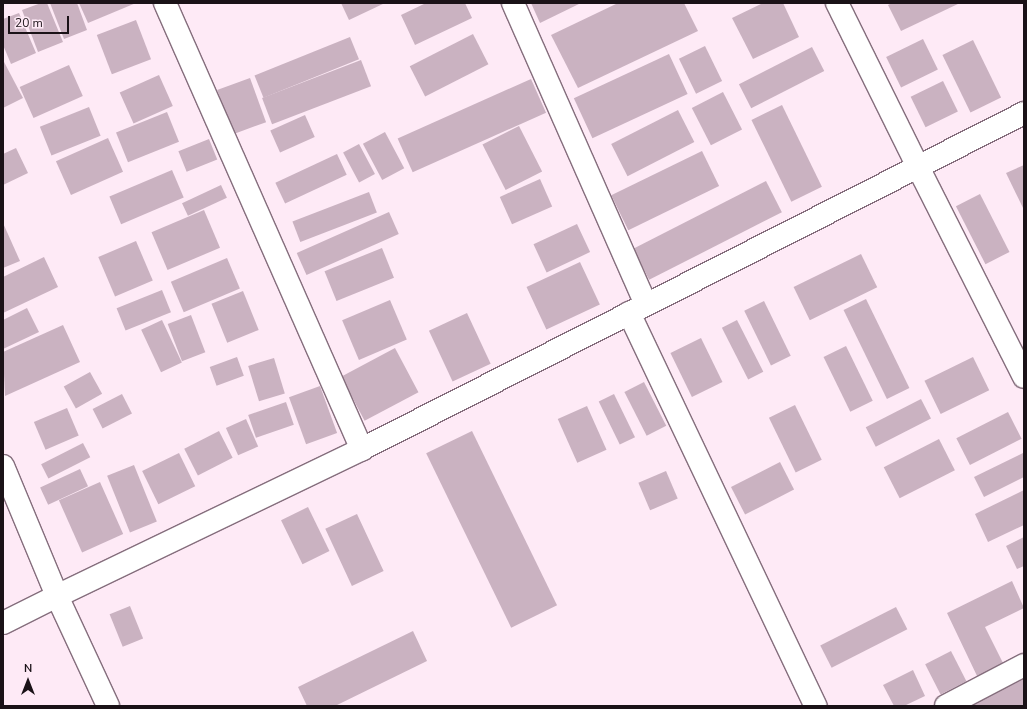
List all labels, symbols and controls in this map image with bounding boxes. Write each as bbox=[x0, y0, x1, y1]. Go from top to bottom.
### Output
scale bar bbox=[10, 8, 71, 34]
text: 20 m bbox=[15, 15, 43, 31]
north arrow bbox=[8, 661, 48, 701]
text: N bbox=[24, 661, 32, 676]

